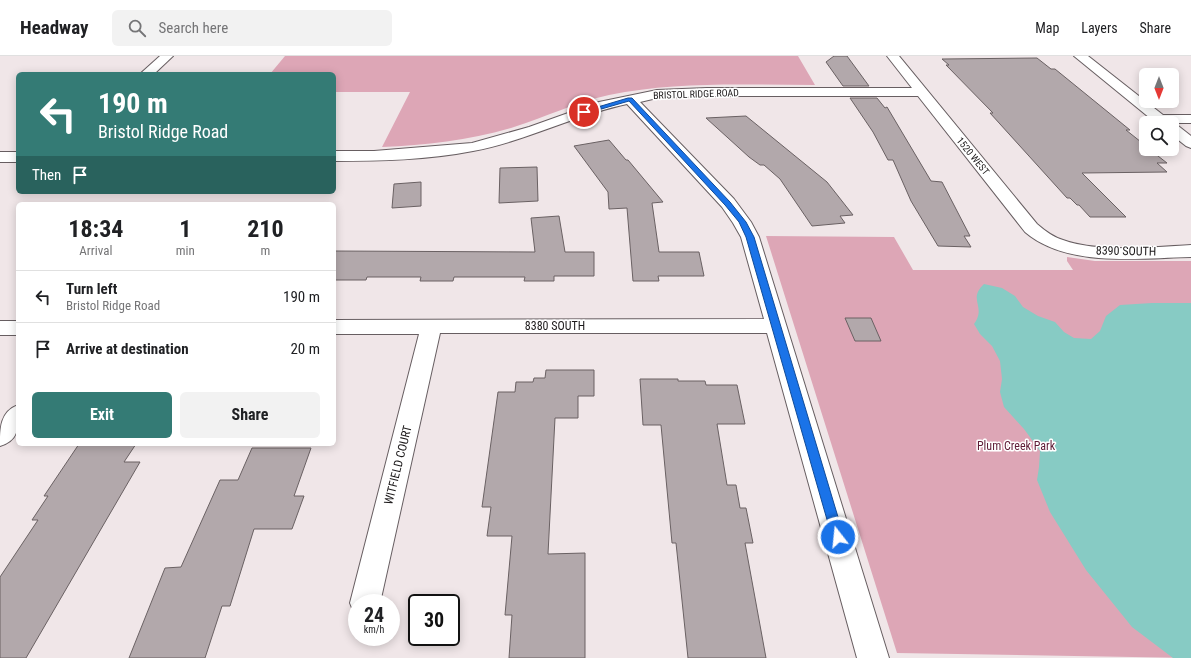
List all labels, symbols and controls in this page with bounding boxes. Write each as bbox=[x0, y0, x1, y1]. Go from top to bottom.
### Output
search box bbox=[112, 10, 392, 46]
text: Headway bbox=[20, 16, 88, 39]
icon: search bbox=[126, 17, 148, 39]
text: Search here bbox=[158, 19, 228, 37]
text: Map bbox=[1035, 20, 1059, 36]
text: Layers bbox=[1081, 20, 1118, 36]
text: Share bbox=[1140, 20, 1171, 36]
north arrow bbox=[1139, 68, 1179, 108]
map controls bbox=[1139, 68, 1179, 156]
text: 190 m bbox=[98, 87, 168, 120]
street label: BRISTOL RIDGE ROAD bbox=[653, 87, 739, 101]
icon: left bbox=[32, 88, 84, 140]
pin bbox=[567, 95, 601, 129]
icon: arrive bbox=[573, 101, 595, 123]
button: search bbox=[1139, 116, 1179, 156]
text: Bristol Ridge Road bbox=[98, 121, 228, 142]
street label: 1520 WEST bbox=[955, 135, 991, 177]
icon: arrive bbox=[69, 164, 91, 186]
text: Then bbox=[32, 166, 61, 184]
text: 18:34 bbox=[68, 215, 123, 243]
text: 1 bbox=[179, 215, 191, 243]
text: 210 bbox=[247, 215, 284, 243]
text: Arrival bbox=[79, 243, 112, 258]
text: min bbox=[176, 243, 195, 258]
text: m bbox=[261, 243, 270, 258]
street label: 8390 SOUTH bbox=[1096, 243, 1156, 259]
text: Turn left bbox=[66, 280, 117, 298]
icon: left bbox=[32, 286, 54, 308]
text: 190 m bbox=[283, 288, 320, 306]
text: Bristol Ridge Road bbox=[66, 298, 160, 313]
street label: 8380 SOUTH bbox=[525, 319, 585, 333]
icon: arrive bbox=[32, 338, 54, 360]
text: Arrive at destination bbox=[66, 340, 189, 358]
text: 20 m bbox=[290, 340, 320, 358]
button: Exit bbox=[32, 392, 172, 438]
button: Share bbox=[180, 392, 320, 438]
street label: WITFIELD COURT bbox=[381, 424, 415, 506]
park label: Plum Creek Park bbox=[977, 439, 1056, 453]
position arrow bbox=[817, 516, 859, 558]
speed limit sign: 30 bbox=[408, 594, 460, 646]
text: 24 bbox=[364, 603, 384, 627]
text: km/h bbox=[364, 624, 384, 635]

